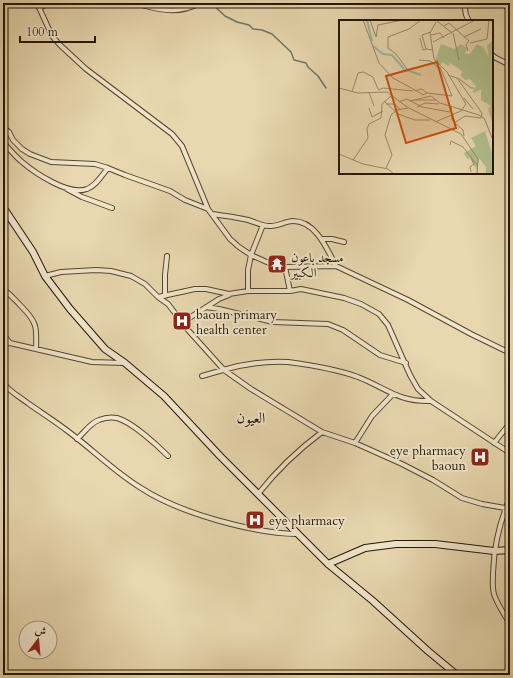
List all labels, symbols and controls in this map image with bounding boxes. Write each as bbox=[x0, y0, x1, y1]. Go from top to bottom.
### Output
scale bar bbox=[20, 18, 95, 44]
inset map bbox=[339, 20, 493, 174]
text: 100 m bbox=[26, 24, 59, 40]
place label: مسجد باعون الكبير bbox=[289, 249, 344, 282]
temple icon: مسجد باعون الكبير bbox=[266, 253, 288, 275]
place label: baoun primary health center bbox=[196, 306, 277, 339]
hospital icon: baoun primary health center bbox=[171, 310, 193, 332]
district label: العيون bbox=[237, 408, 265, 428]
place label: eye pharmacy baoun bbox=[390, 442, 467, 475]
hospital icon: eye pharmacy baoun bbox=[469, 446, 491, 468]
hospital icon: eye pharmacy bbox=[244, 509, 266, 531]
place label: eye pharmacy bbox=[269, 512, 345, 530]
north arrow bbox=[18, 620, 58, 660]
text: ش bbox=[33, 622, 48, 640]

